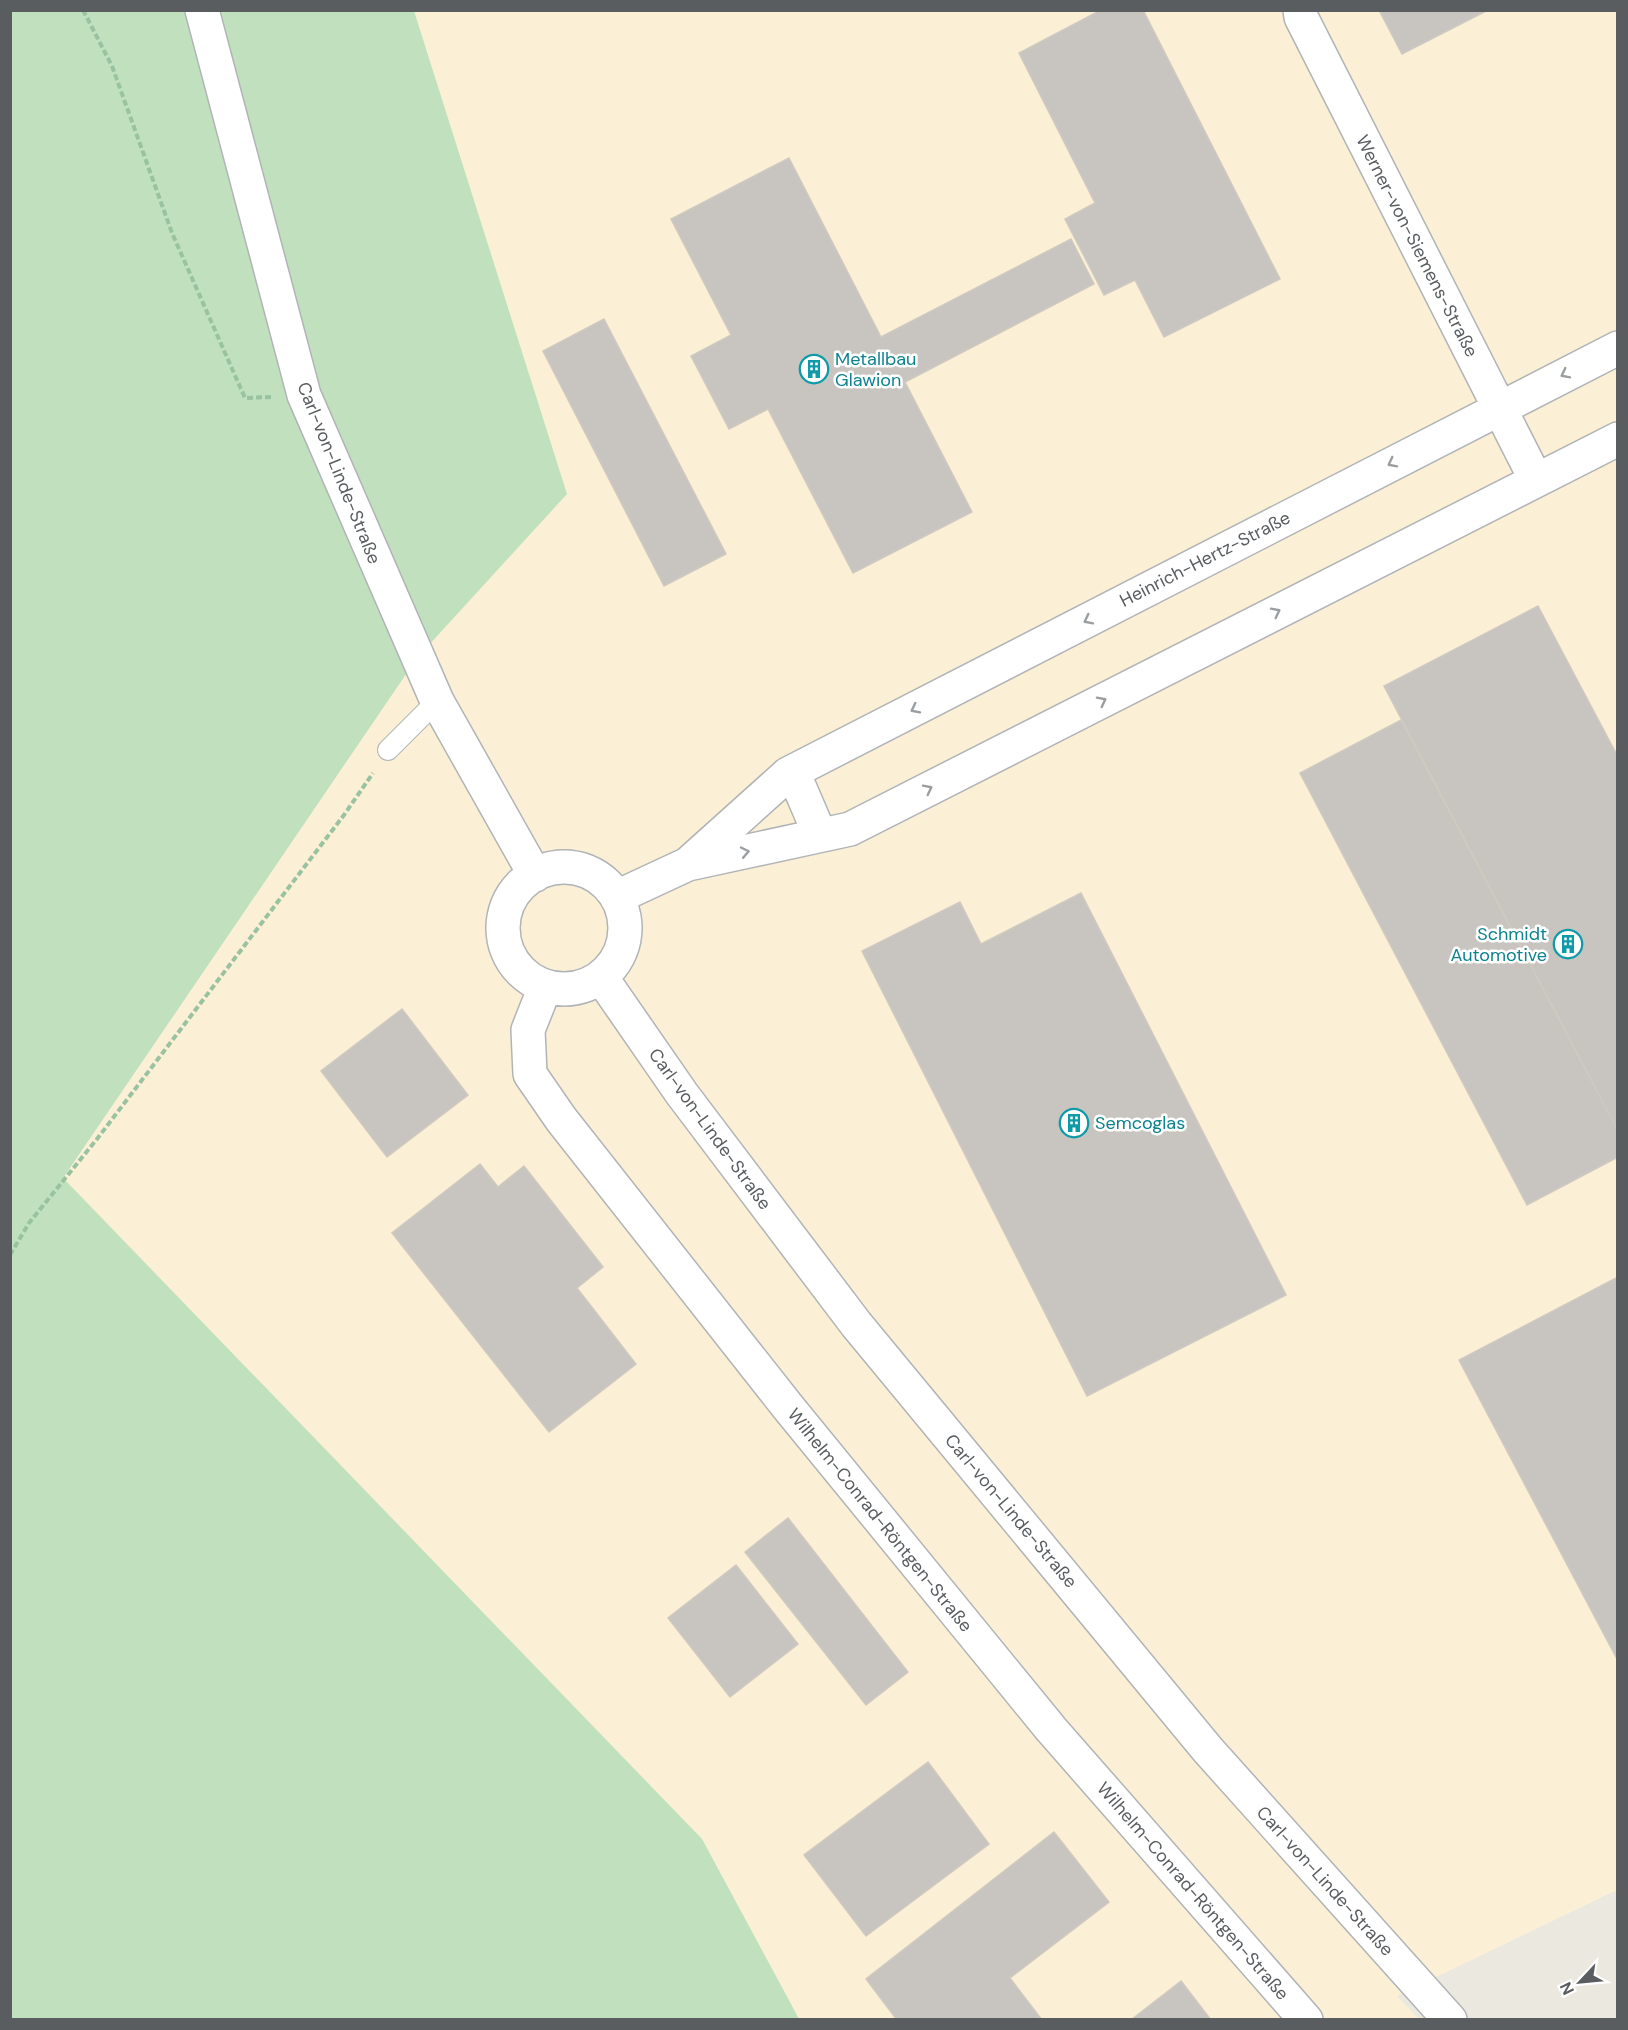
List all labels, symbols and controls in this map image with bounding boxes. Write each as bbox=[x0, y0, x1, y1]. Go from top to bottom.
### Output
street label: Werner-von-Siemens-Straße bbox=[1350, 131, 1484, 361]
place label: Metallbau Glawion bbox=[835, 347, 916, 392]
building icon: Metallbau Glawion bbox=[798, 353, 830, 385]
one-way arrow bbox=[1561, 367, 1572, 379]
street label: Carl-von-Linde-Straße bbox=[292, 379, 386, 567]
one-way arrow bbox=[1387, 456, 1398, 467]
street label: Heinrich-Hertz-Straße bbox=[1116, 506, 1294, 612]
one-way arrow bbox=[1269, 608, 1280, 620]
one-way arrow bbox=[1083, 613, 1094, 624]
one-way arrow bbox=[1096, 696, 1107, 708]
one-way arrow bbox=[910, 702, 921, 714]
one-way arrow bbox=[922, 785, 932, 796]
one-way arrow bbox=[740, 846, 750, 859]
place label: Schmidt Automotive bbox=[1450, 922, 1547, 967]
building icon: Schmidt Automotive bbox=[1552, 928, 1584, 960]
street label: Carl-von-Linde-Straße bbox=[643, 1043, 777, 1215]
building icon: Semcoglas bbox=[1058, 1107, 1090, 1139]
place label: Semcoglas bbox=[1095, 1111, 1185, 1135]
street label: Wilhelm-Conrad-Röntgen-Straße bbox=[782, 1403, 978, 1637]
street label: Carl-von-Linde-Straße bbox=[939, 1429, 1083, 1593]
street label: Wilhelm-Conrad-Röntgen-Straße bbox=[1092, 1777, 1294, 2005]
street label: Carl-von-Linde-Straße bbox=[1251, 1801, 1399, 1961]
north arrow bbox=[1550, 1952, 1610, 2012]
text: N bbox=[1555, 1979, 1579, 1998]

